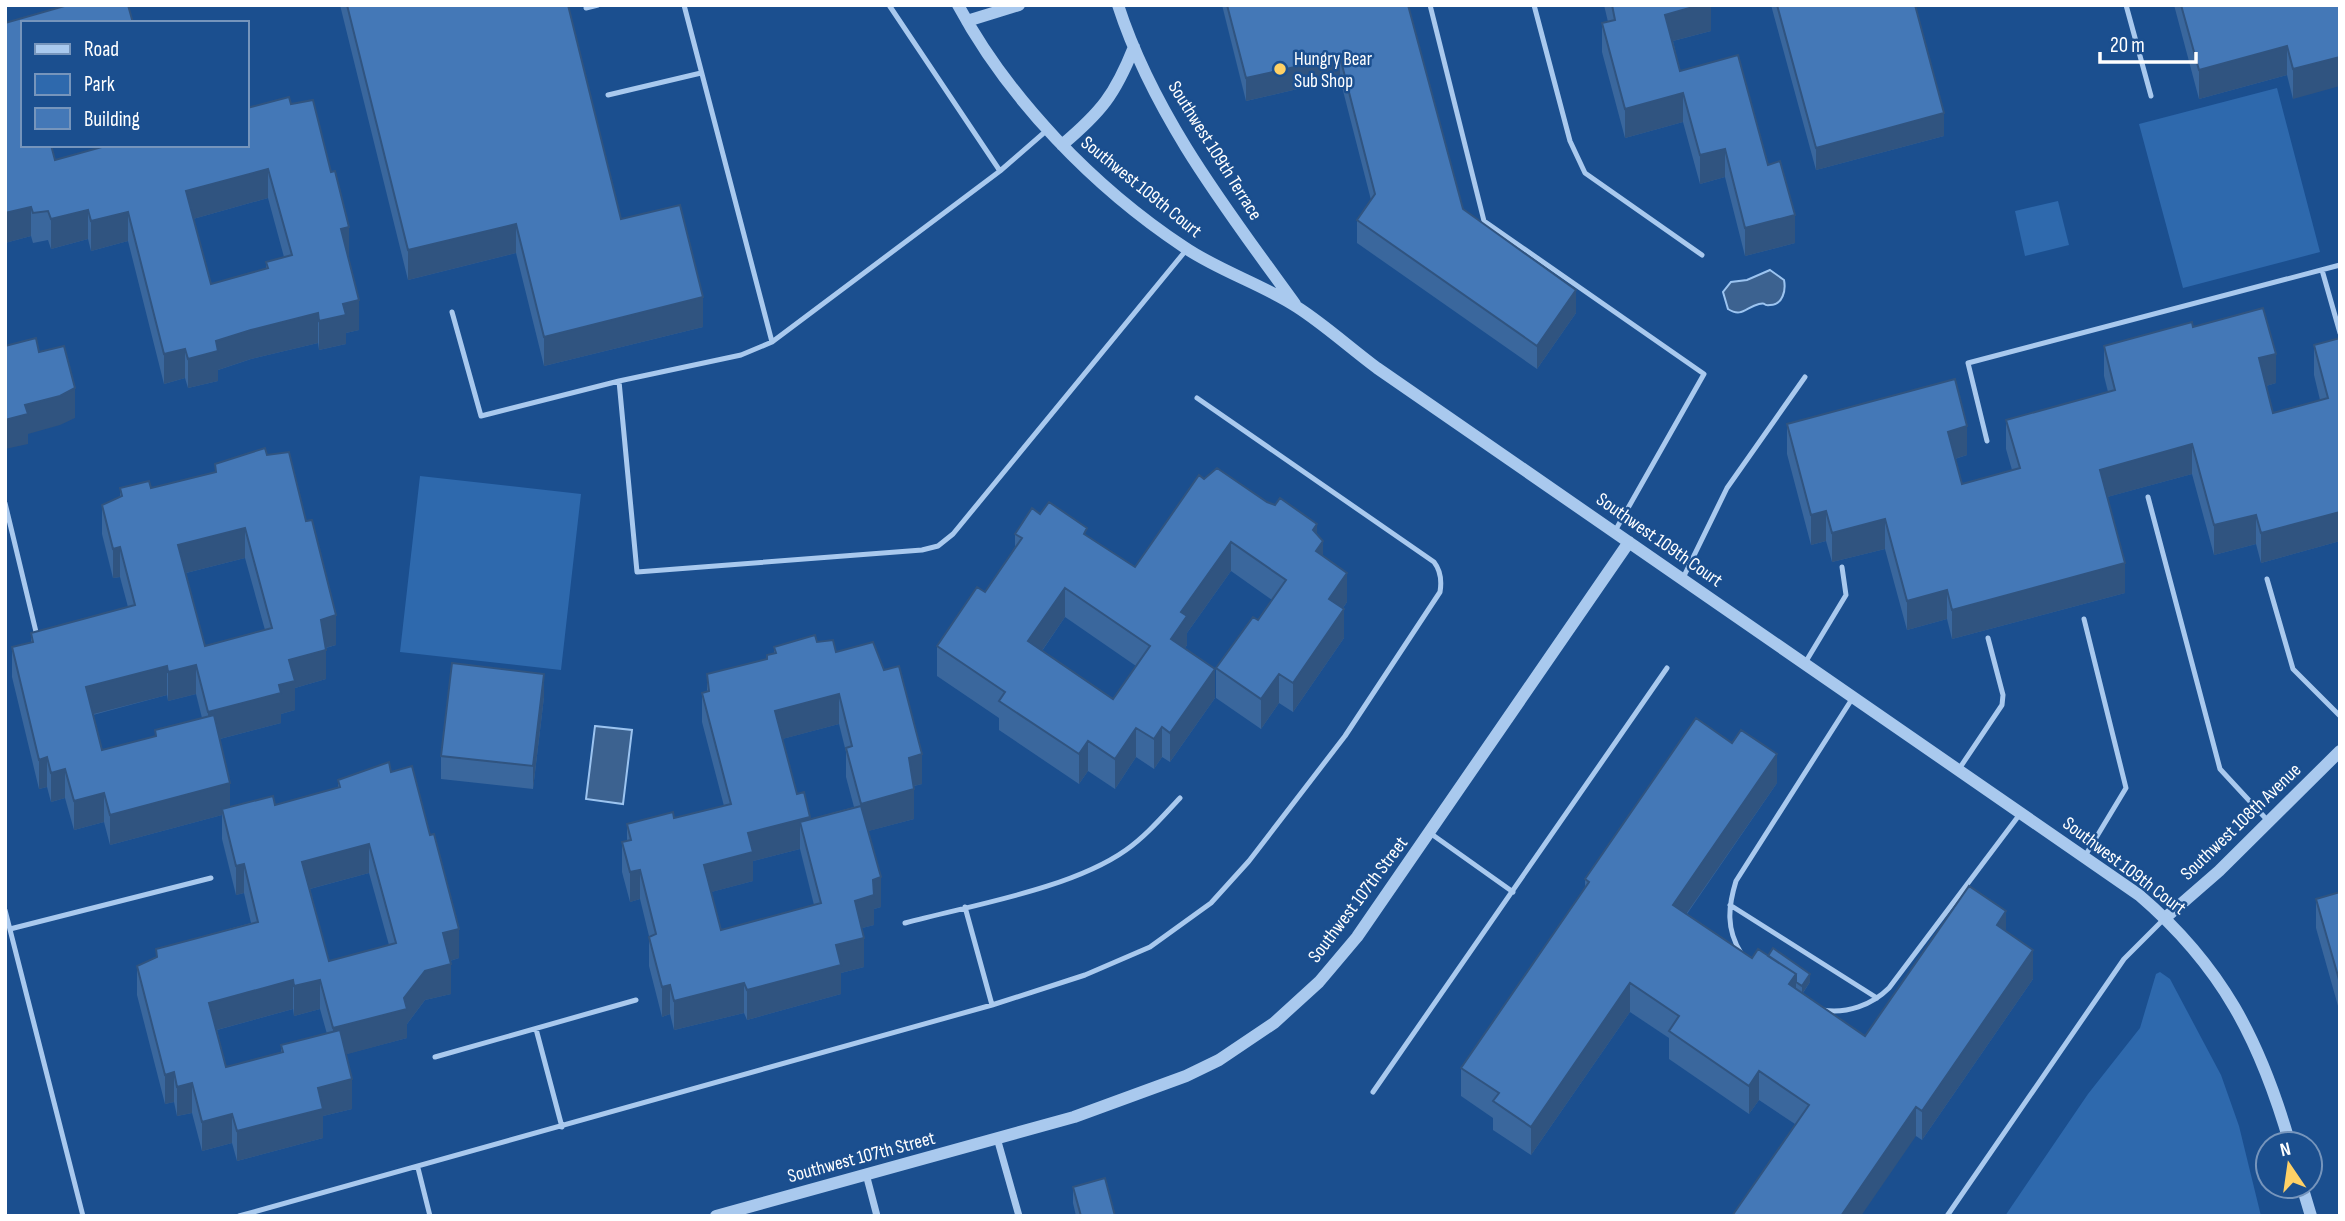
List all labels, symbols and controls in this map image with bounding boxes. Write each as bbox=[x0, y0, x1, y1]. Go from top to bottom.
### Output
legend bbox=[21, 21, 248, 147]
scale bar bbox=[2100, 21, 2196, 65]
text: 20 m bbox=[2110, 33, 2145, 58]
text: Road bbox=[84, 37, 119, 62]
place label: Hungry Bear Sub Shop bbox=[1294, 48, 1373, 93]
marker: Hungry Bear Sub Shop bbox=[1272, 61, 1288, 77]
text: Park bbox=[84, 72, 115, 97]
street label: Southwest 109th Terrace bbox=[1163, 77, 1267, 225]
text: Building bbox=[84, 107, 140, 132]
street label: Southwest 109th Court bbox=[1076, 131, 1206, 243]
street label: Southwest 109th Court bbox=[1592, 488, 1727, 592]
street label: Southwest 108th Avenue bbox=[2176, 759, 2306, 885]
street label: Southwest 109th Court bbox=[2058, 812, 2191, 920]
street label: Southwest 107th Street bbox=[1303, 832, 1413, 967]
street label: Southwest 107th Street bbox=[785, 1127, 938, 1188]
north arrow bbox=[2254, 1130, 2324, 1200]
text: N bbox=[2278, 1138, 2293, 1162]

